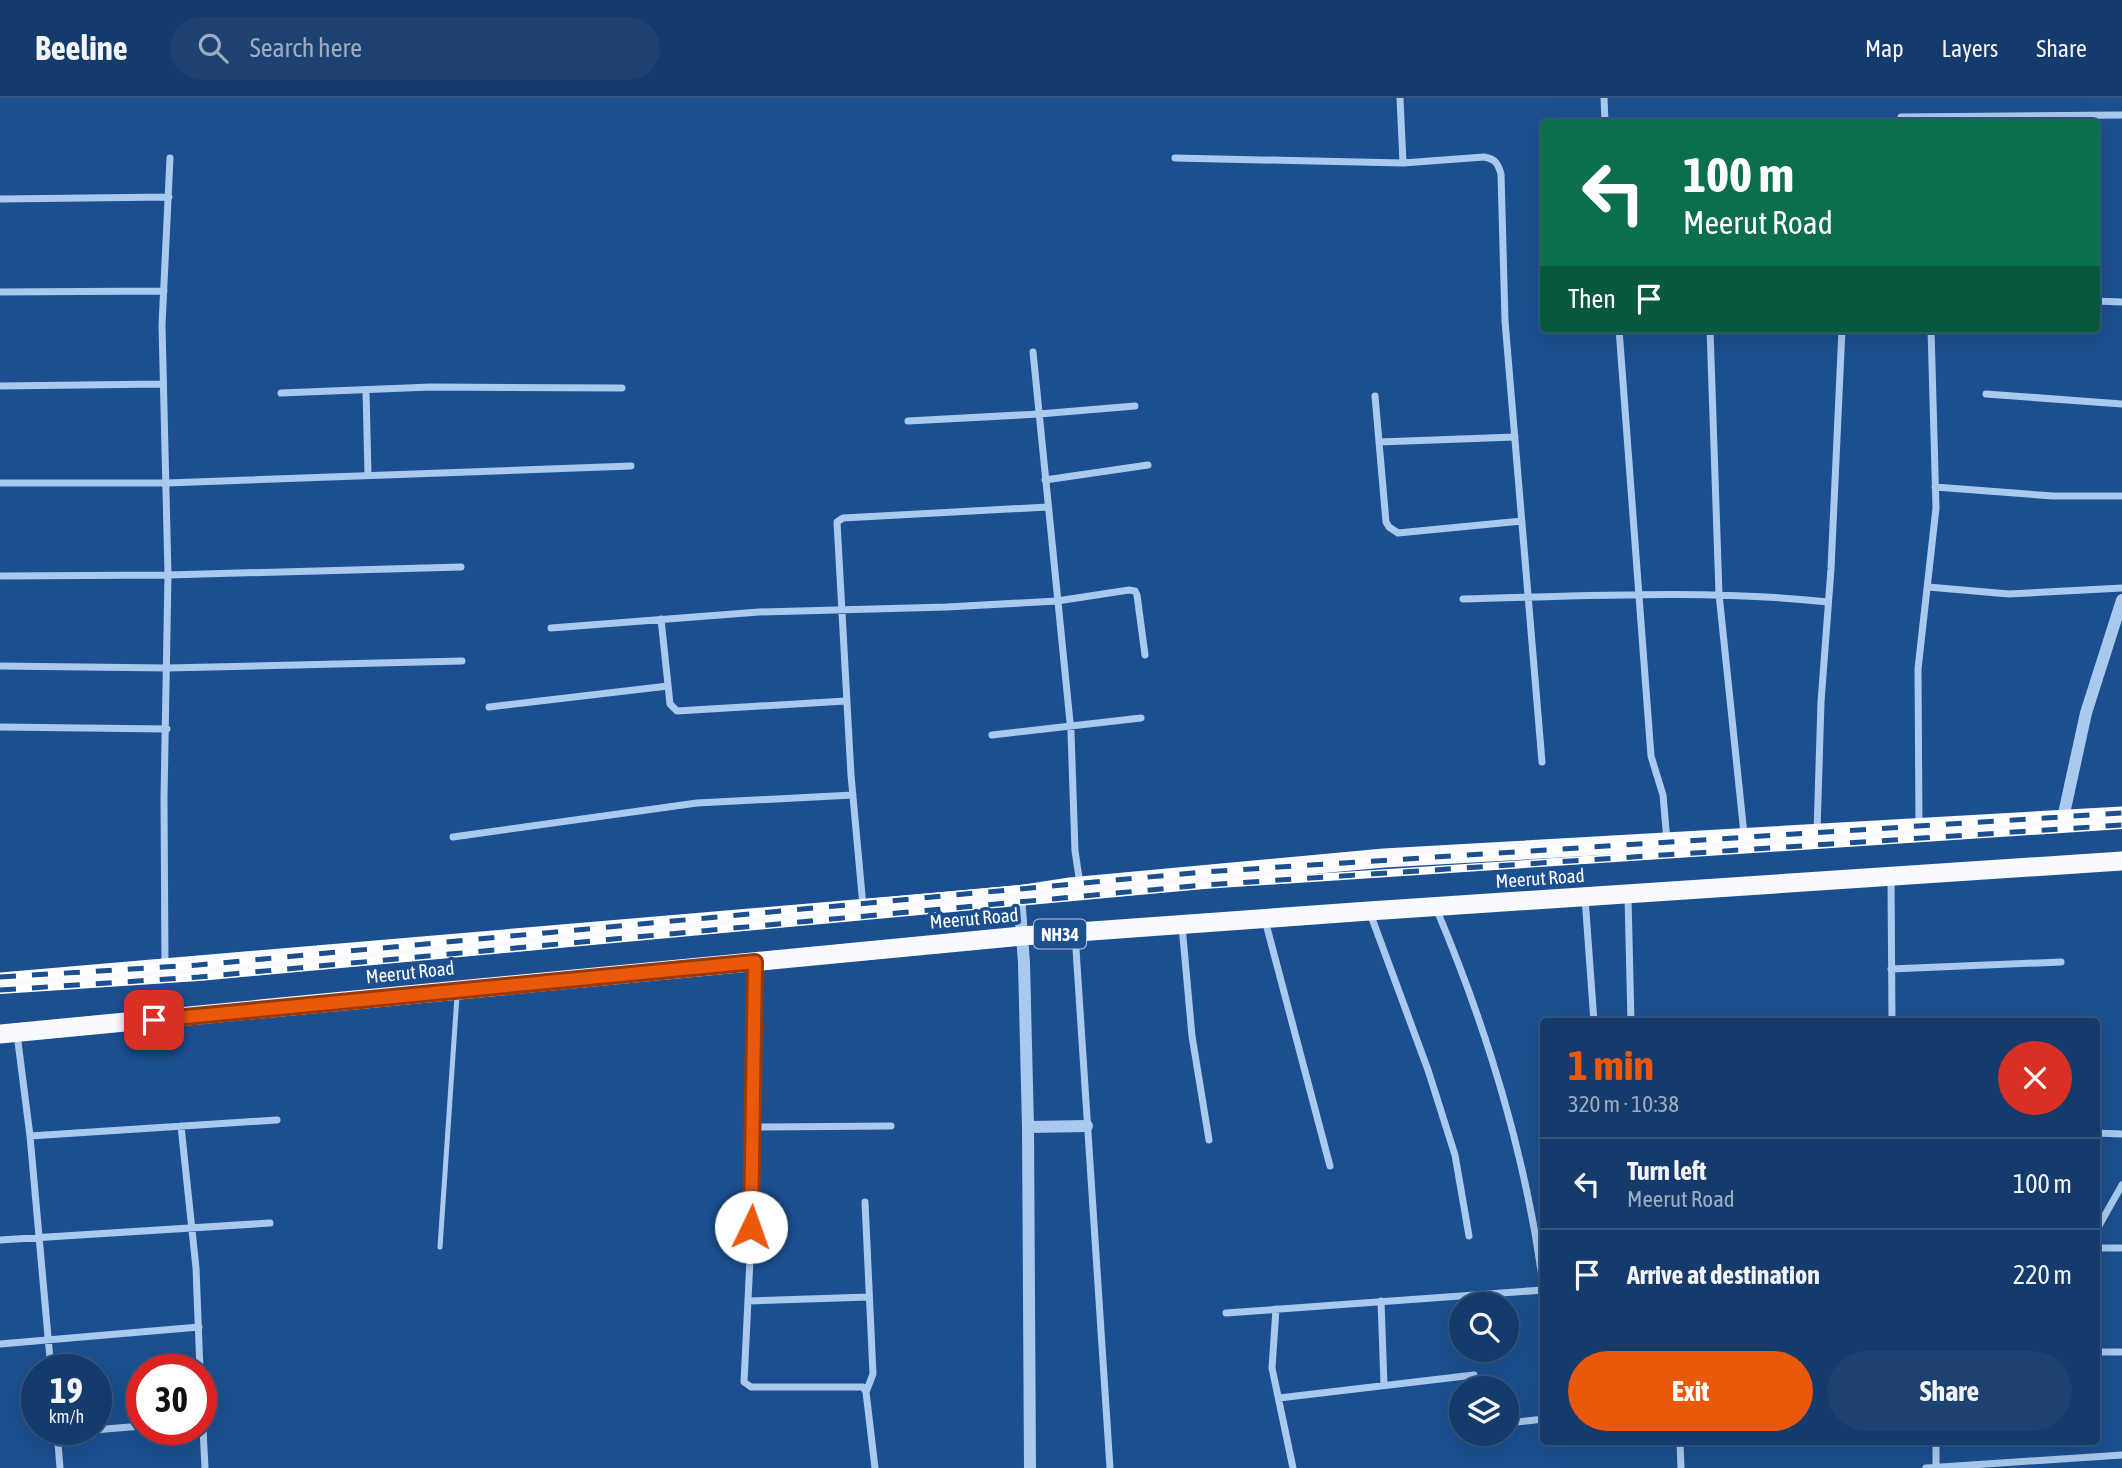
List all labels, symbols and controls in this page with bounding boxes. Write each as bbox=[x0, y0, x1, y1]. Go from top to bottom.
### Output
search box bbox=[170, 17, 660, 80]
text: Beeline bbox=[35, 29, 128, 67]
icon: search bbox=[194, 29, 232, 67]
text: Search here bbox=[250, 33, 362, 63]
text: Map bbox=[1865, 35, 1904, 62]
text: Layers bbox=[1942, 35, 1998, 62]
text: Share bbox=[2036, 35, 2087, 62]
text: 100 m bbox=[1683, 146, 1794, 202]
icon: left bbox=[1568, 147, 1659, 238]
text: Meerut Road bbox=[1683, 204, 1833, 241]
icon: arrive bbox=[1630, 280, 1668, 318]
text: Then bbox=[1568, 284, 1616, 314]
street label: Meerut Road bbox=[1495, 864, 1585, 892]
street label: Meerut Road bbox=[929, 903, 1019, 933]
road number: NH34 bbox=[1034, 920, 1086, 948]
street label: Meerut Road bbox=[365, 956, 455, 988]
pin bbox=[124, 990, 184, 1050]
icon: arrive bbox=[135, 1001, 173, 1039]
text: 1 min bbox=[1568, 1041, 1654, 1089]
button: close bbox=[1998, 1041, 2072, 1115]
text: 320 m · 10:38 bbox=[1568, 1091, 1679, 1117]
text: Turn left bbox=[1627, 1156, 1707, 1186]
icon: left bbox=[1568, 1165, 1606, 1203]
text: 100 m bbox=[2013, 1169, 2072, 1199]
text: Meerut Road bbox=[1627, 1186, 1735, 1212]
position arrow bbox=[714, 1190, 788, 1264]
icon: arrive bbox=[1568, 1256, 1606, 1294]
text: Arrive at destination bbox=[1627, 1260, 1820, 1290]
text: 220 m bbox=[2013, 1260, 2072, 1290]
map controls bbox=[1449, 1292, 1519, 1446]
button: search bbox=[1449, 1292, 1519, 1362]
button: Exit bbox=[1568, 1351, 1813, 1431]
button: Share bbox=[1827, 1351, 2072, 1431]
speed limit sign: 30 bbox=[126, 1354, 217, 1445]
text: 19 bbox=[50, 1370, 83, 1410]
button: layers bbox=[1449, 1376, 1519, 1446]
text: km/h bbox=[49, 1406, 84, 1427]

